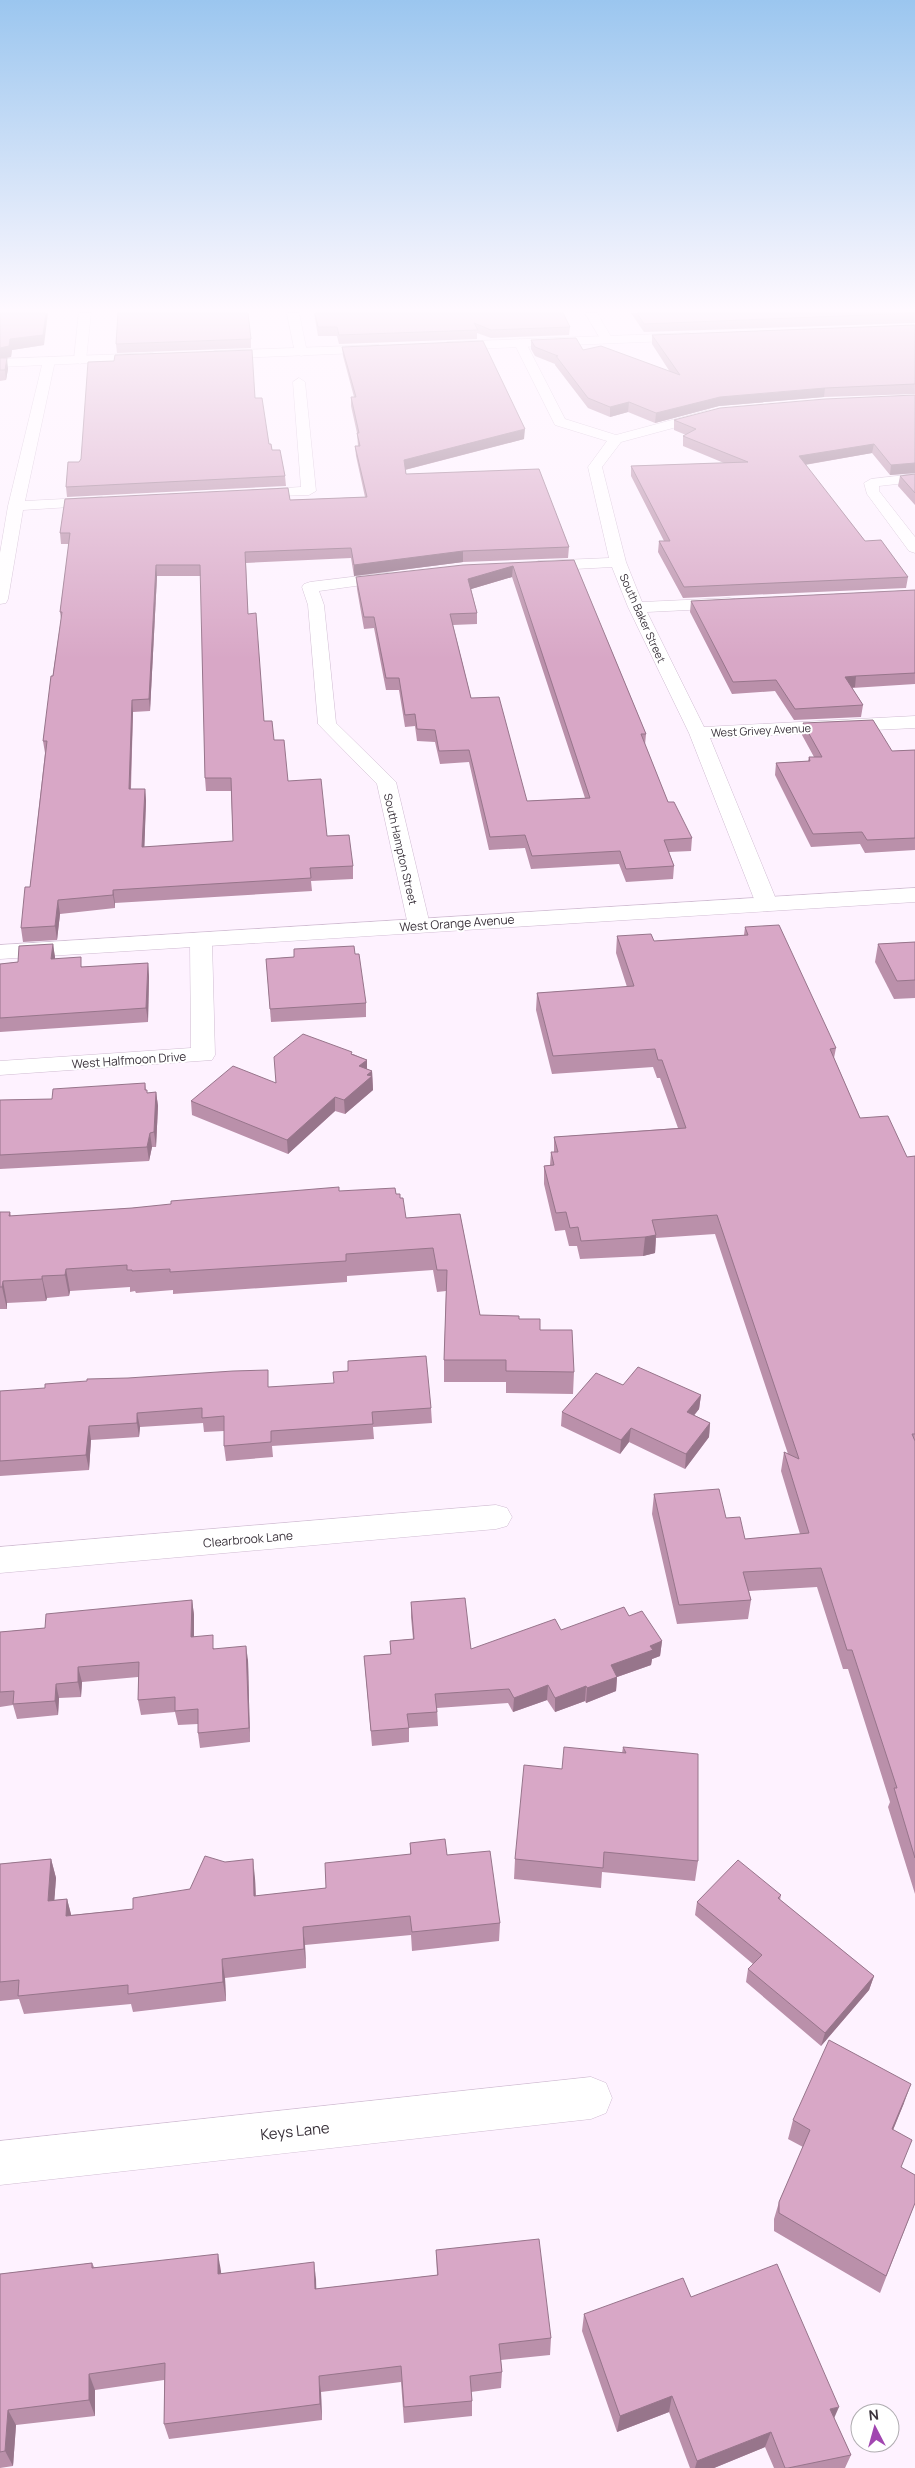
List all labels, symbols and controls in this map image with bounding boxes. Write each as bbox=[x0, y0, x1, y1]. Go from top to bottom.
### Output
street label: South Baker Street bbox=[617, 571, 669, 665]
street label: West Grivey Avenue bbox=[711, 720, 812, 740]
street label: South Hampton Street bbox=[381, 792, 421, 906]
street label: West Orange Avenue bbox=[399, 911, 515, 935]
street label: West Halfmoon Drive bbox=[71, 1048, 187, 1072]
street label: Clearbrook Lane bbox=[202, 1527, 294, 1551]
street label: Keys Lane bbox=[259, 2117, 331, 2145]
north arrow bbox=[850, 2403, 900, 2453]
text: N bbox=[868, 2405, 880, 2425]

